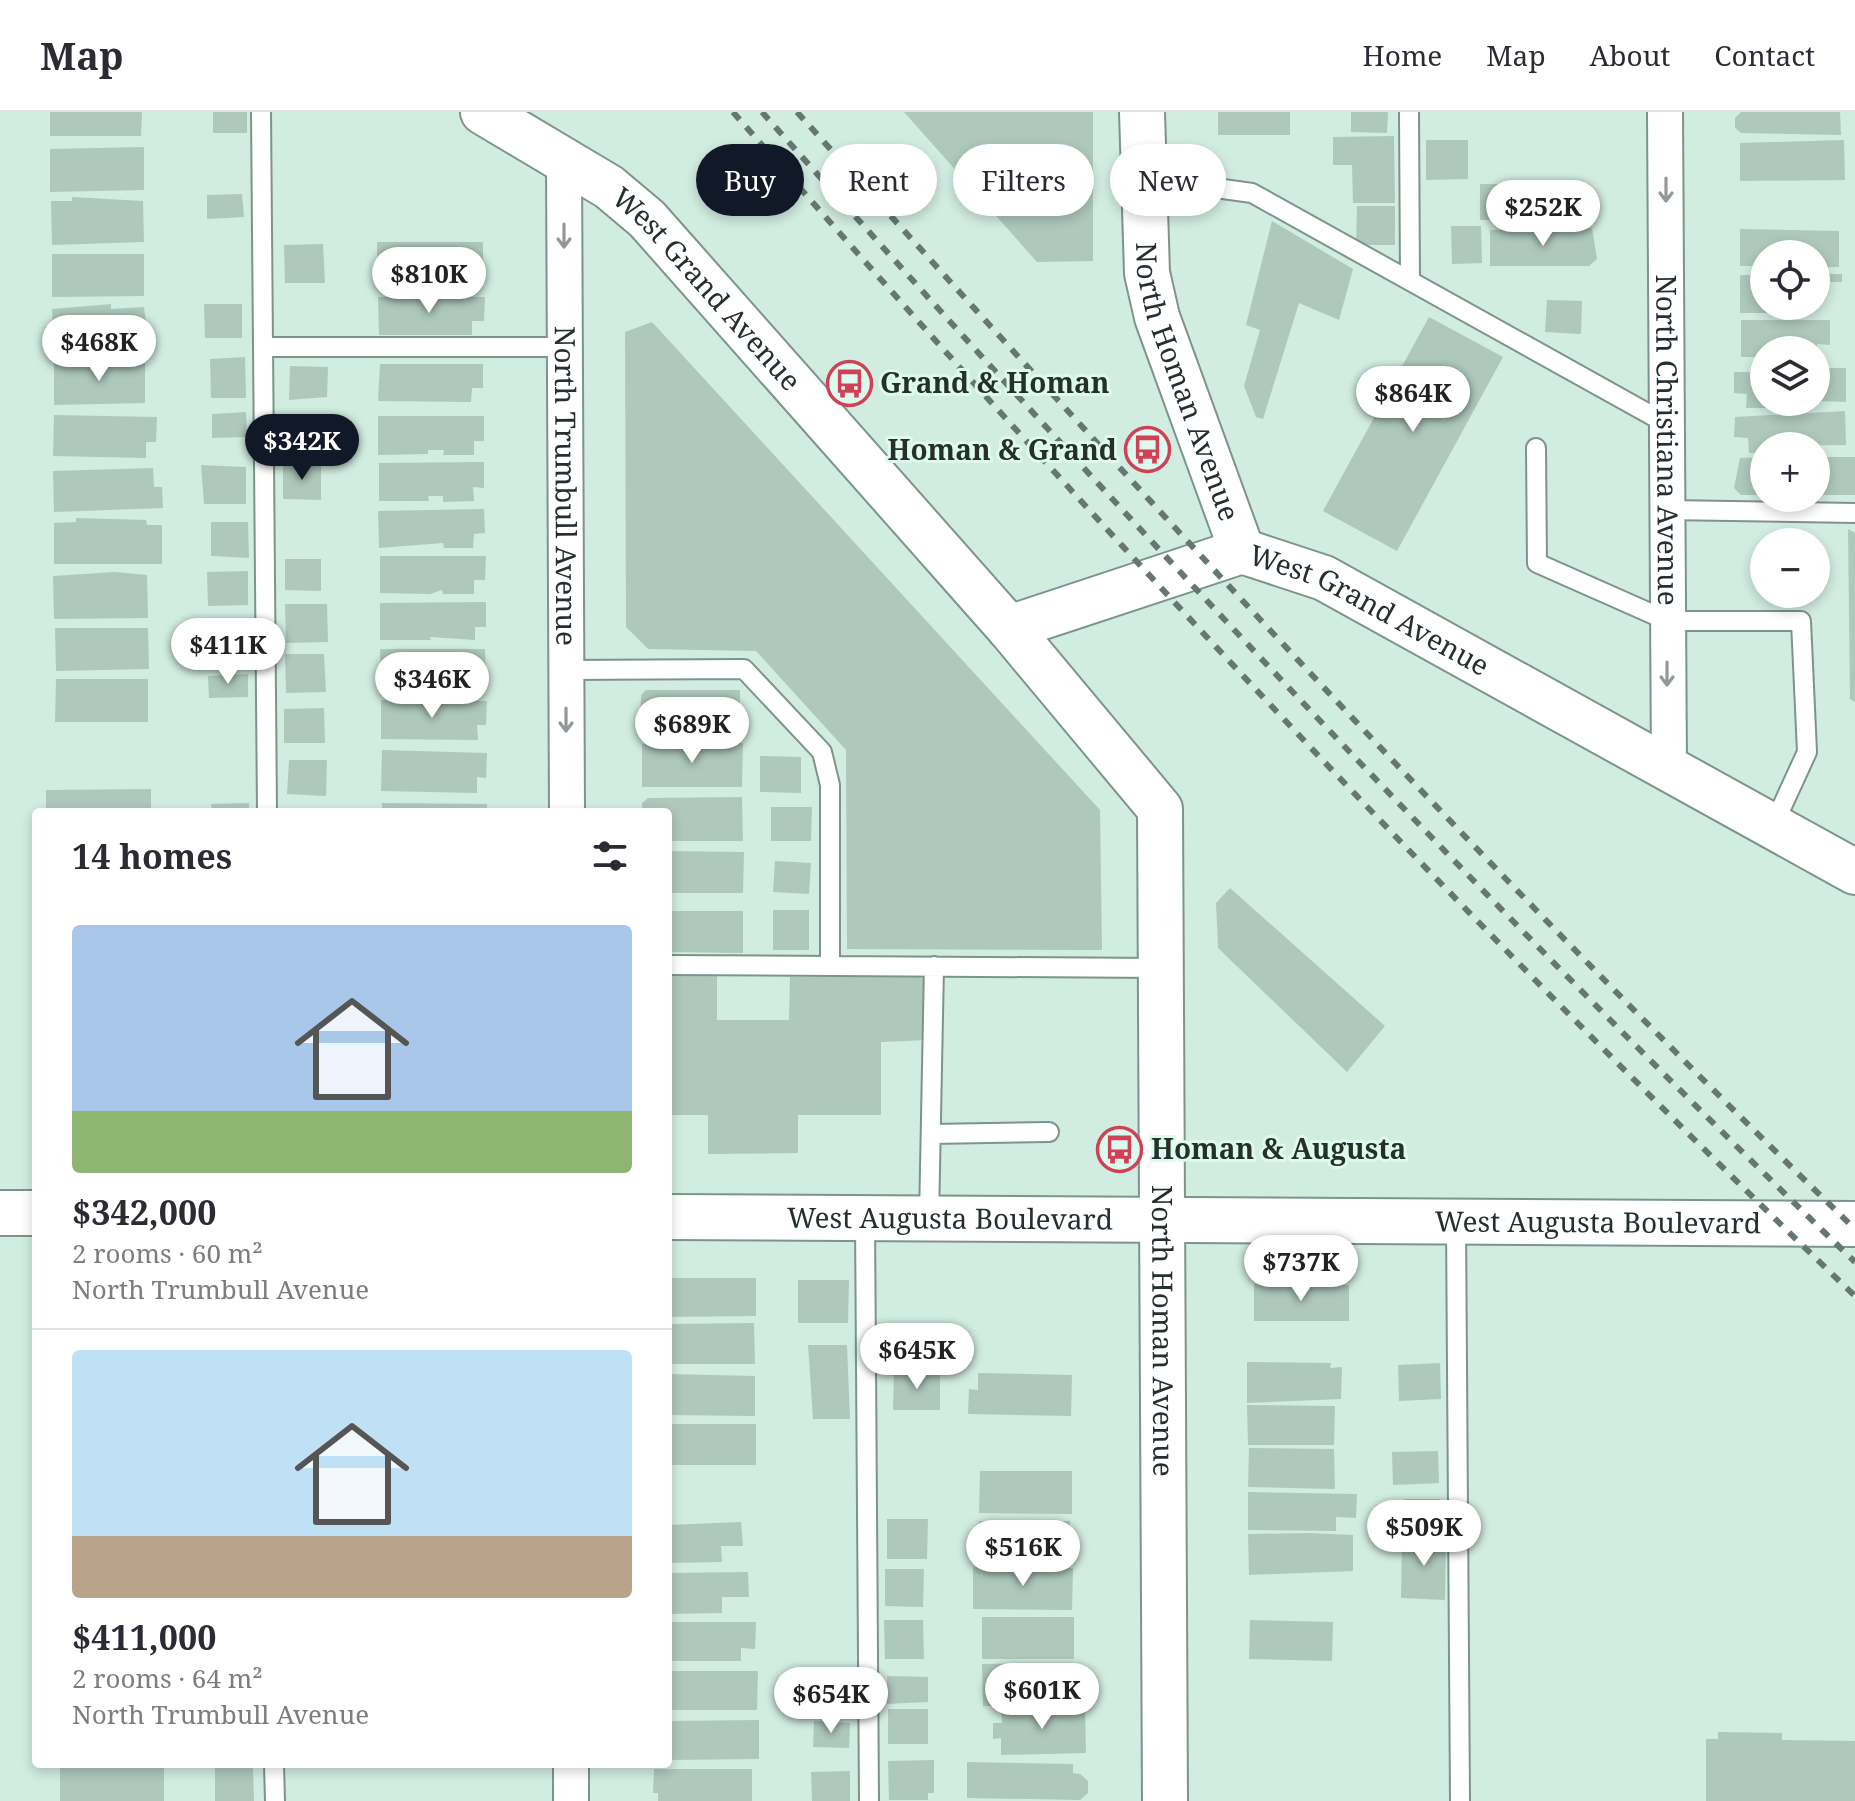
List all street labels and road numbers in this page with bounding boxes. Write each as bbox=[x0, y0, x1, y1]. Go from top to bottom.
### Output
street label: West Grand Avenue bbox=[605, 178, 810, 398]
street label: North Homan Avenue bbox=[1128, 241, 1249, 526]
street label: North Christiana Avenue bbox=[1648, 274, 1688, 606]
street label: North Trumbull Avenue bbox=[547, 326, 586, 646]
street label: West Grand Avenue bbox=[1245, 535, 1496, 684]
street label: North Homan Avenue bbox=[1144, 1185, 1183, 1477]
street label: West Augusta Boulevard bbox=[787, 1198, 1113, 1238]
street label: West Augusta Boulevard bbox=[1435, 1202, 1761, 1241]

